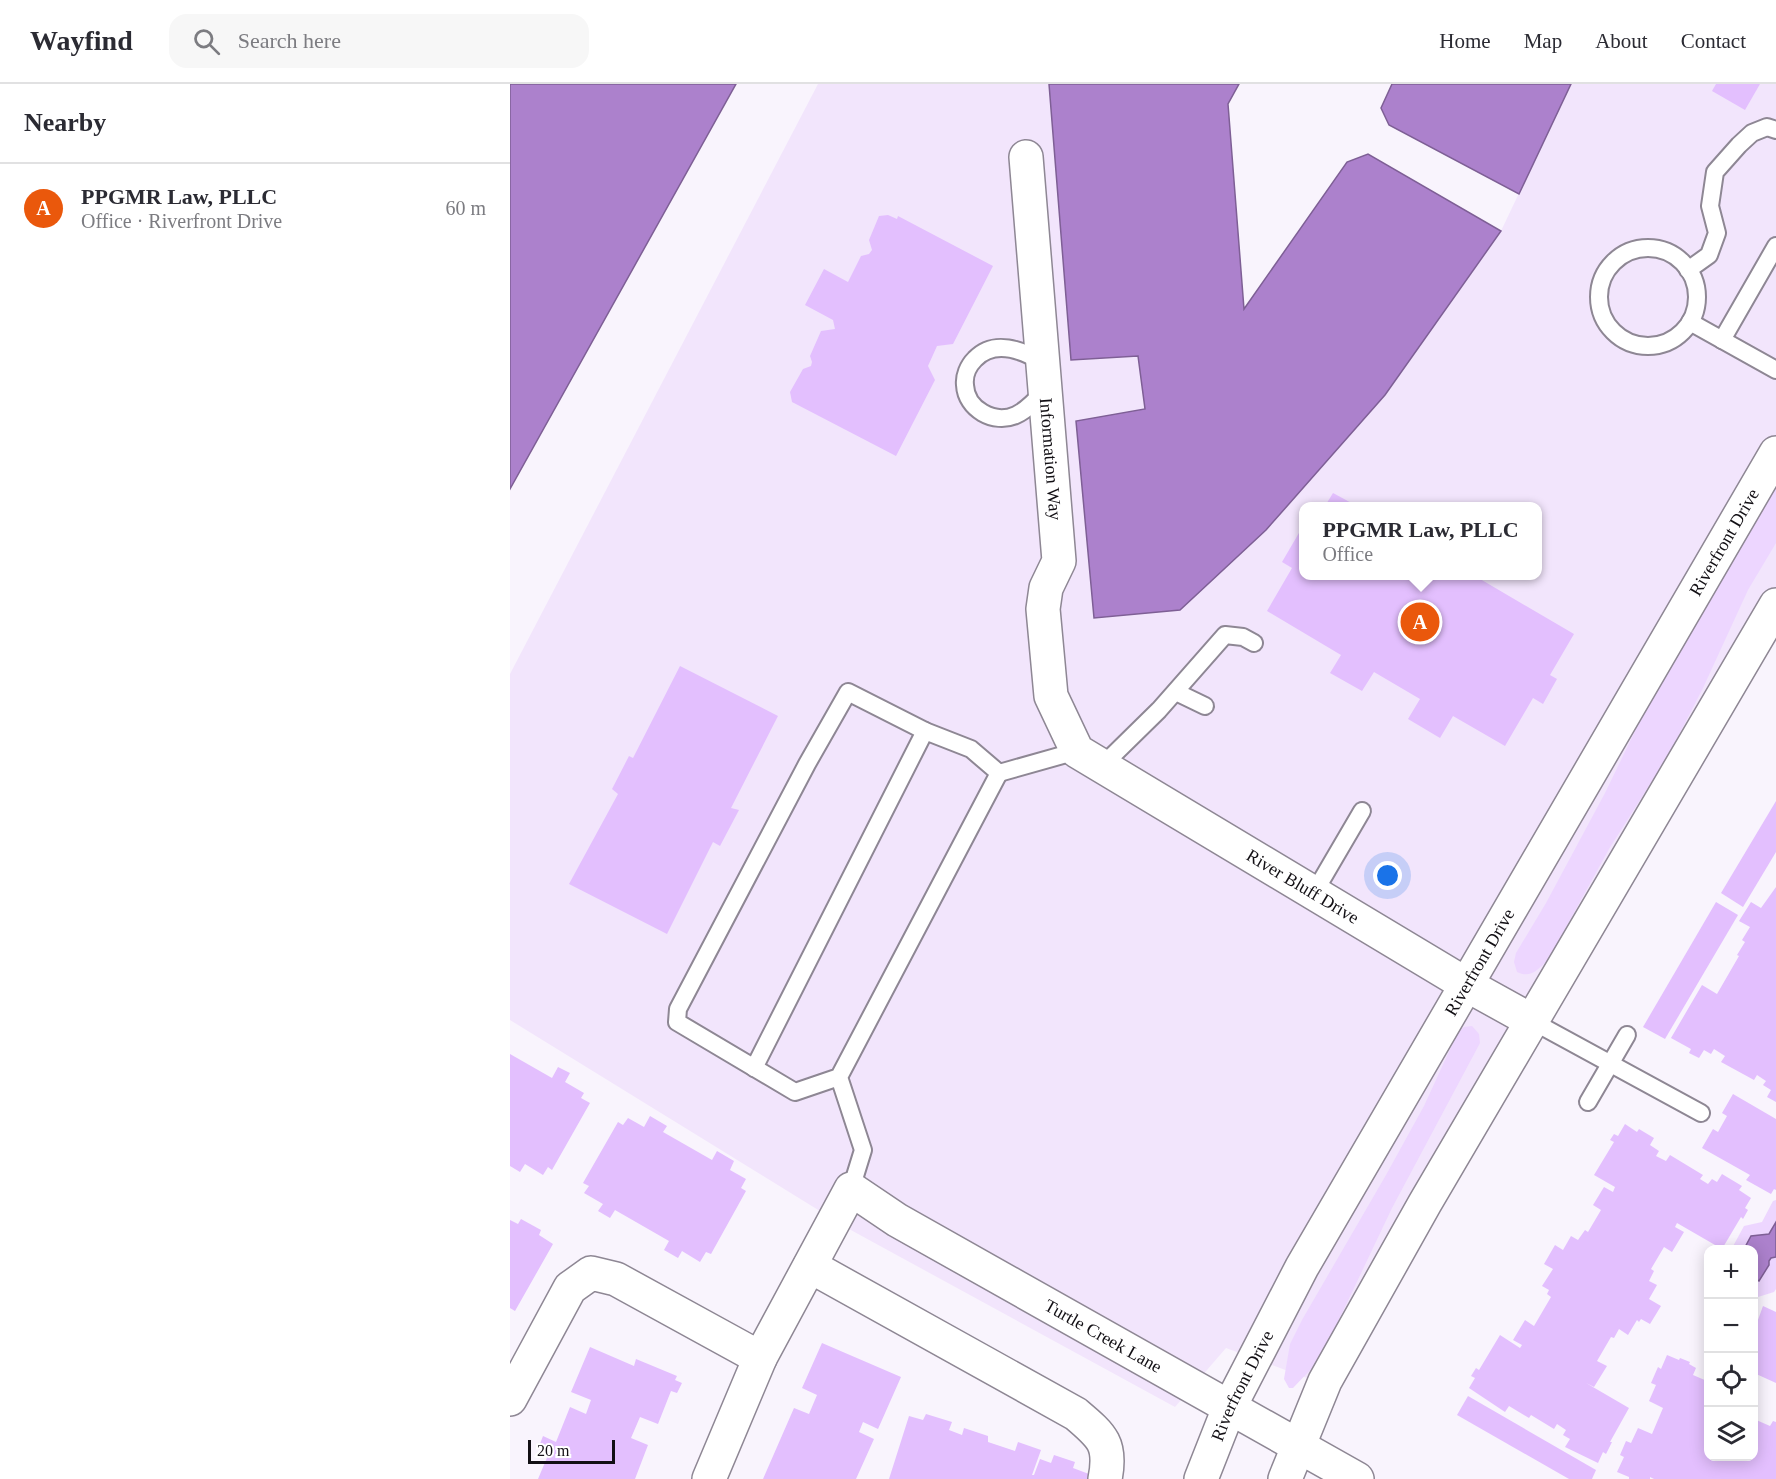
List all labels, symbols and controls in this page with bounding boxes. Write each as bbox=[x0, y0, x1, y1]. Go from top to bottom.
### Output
search box bbox=[169, 14, 589, 68]
text: Wayfind bbox=[30, 25, 133, 56]
icon: search bbox=[190, 25, 223, 58]
text: Search here bbox=[238, 28, 341, 53]
text: Home bbox=[1439, 29, 1491, 53]
text: Map bbox=[1524, 29, 1562, 53]
text: About bbox=[1595, 29, 1648, 53]
text: Contact bbox=[1681, 29, 1746, 53]
text: Nearby bbox=[24, 108, 106, 137]
text: PPGMR Law, PLLC bbox=[81, 184, 277, 209]
text: A bbox=[36, 197, 51, 219]
text: 60 m bbox=[445, 197, 486, 219]
text: Office · Riverfront Drive bbox=[81, 210, 282, 232]
street label: Information Way bbox=[1036, 397, 1066, 521]
street label: Riverfront Drive bbox=[1685, 485, 1763, 599]
popup bbox=[1299, 502, 1542, 580]
text: PPGMR Law, PLLC bbox=[1322, 517, 1519, 542]
text: Office bbox=[1322, 543, 1373, 565]
pin: A bbox=[1400, 600, 1440, 644]
street label: River Bluff Drive bbox=[1243, 845, 1363, 928]
your location bbox=[1373, 861, 1402, 890]
street label: Riverfront Drive bbox=[1441, 905, 1519, 1019]
map controls bbox=[1704, 1245, 1758, 1461]
button: + bbox=[1704, 1245, 1758, 1299]
street label: Turtle Creek Lane bbox=[1041, 1295, 1165, 1377]
button: − bbox=[1704, 1299, 1758, 1353]
street label: Riverfront Drive bbox=[1207, 1327, 1277, 1444]
button: locate bbox=[1704, 1353, 1758, 1407]
button: layers bbox=[1704, 1407, 1758, 1461]
scale bar bbox=[528, 1437, 615, 1464]
text: 20 m bbox=[537, 1442, 569, 1459]

